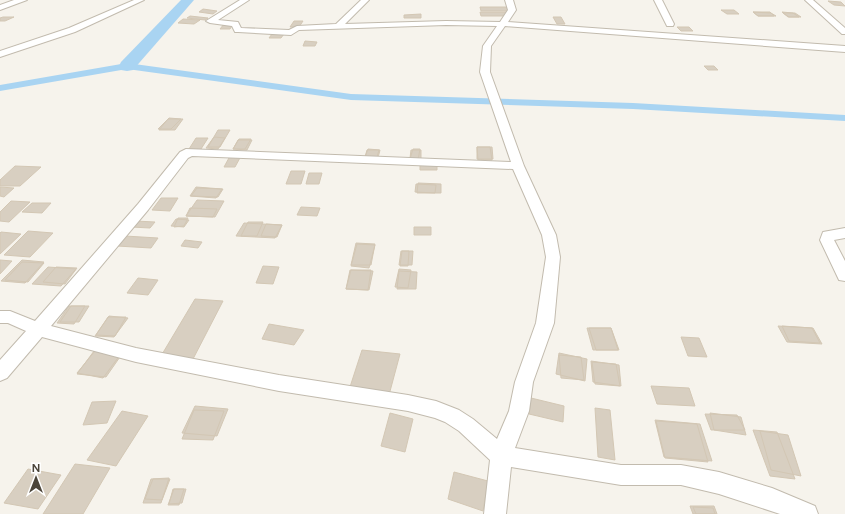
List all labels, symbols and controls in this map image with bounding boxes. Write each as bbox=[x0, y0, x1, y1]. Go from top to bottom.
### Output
north arrow bbox=[16, 458, 56, 498]
text: N bbox=[32, 462, 40, 475]

